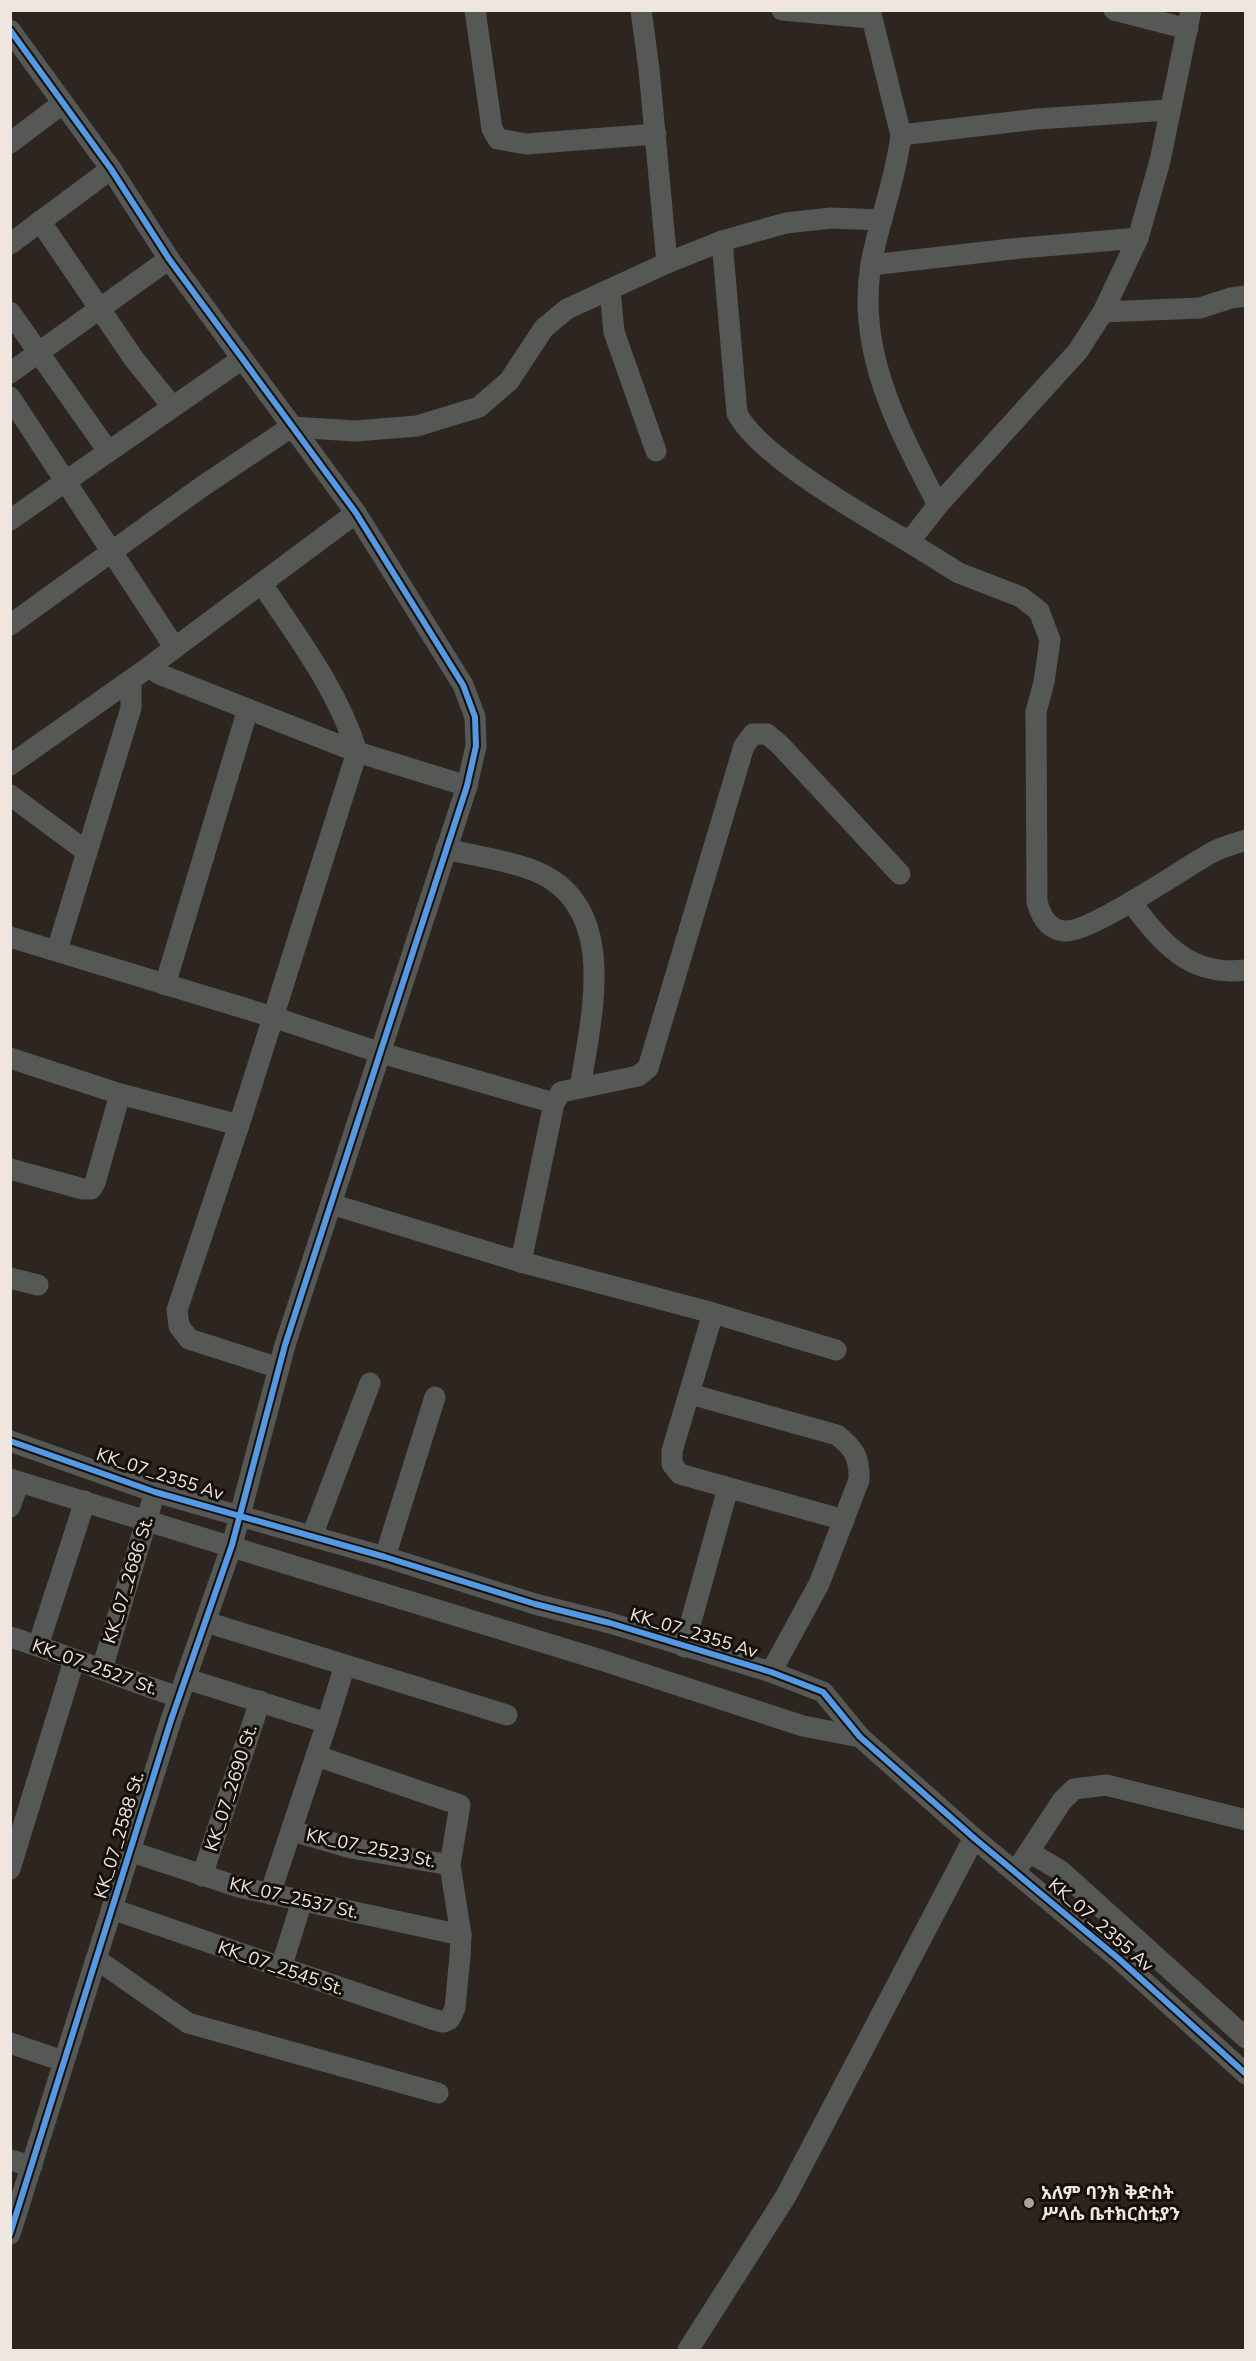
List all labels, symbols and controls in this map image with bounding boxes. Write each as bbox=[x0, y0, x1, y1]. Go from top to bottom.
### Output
street label: KK_07_2355 Av bbox=[93, 1442, 227, 1506]
street label: KK_07_2686 St. bbox=[97, 1513, 159, 1647]
street label: KK_07_2355 Av bbox=[627, 1602, 761, 1664]
street label: KK_07_2527 St. bbox=[29, 1633, 161, 1701]
street label: KK_07_2690 St. bbox=[199, 1722, 263, 1854]
street label: KK_07_2588 St. bbox=[88, 1768, 150, 1902]
street label: KK_07_2523 St. bbox=[304, 1823, 438, 1873]
street label: KK_07_2537 St. bbox=[227, 1871, 361, 1925]
street label: KK_07_2355 Av bbox=[1043, 1873, 1159, 1978]
street label: KK_07_2545 St. bbox=[215, 1935, 347, 2001]
place label: አለም ባንክ ቅድስት ሥላሴ ቤተክርስቲያን bbox=[1041, 2181, 1180, 2226]
marker: አለም ባንክ ቅድስት ሥላሴ ቤተክርስቲያን bbox=[1022, 2196, 1036, 2210]

